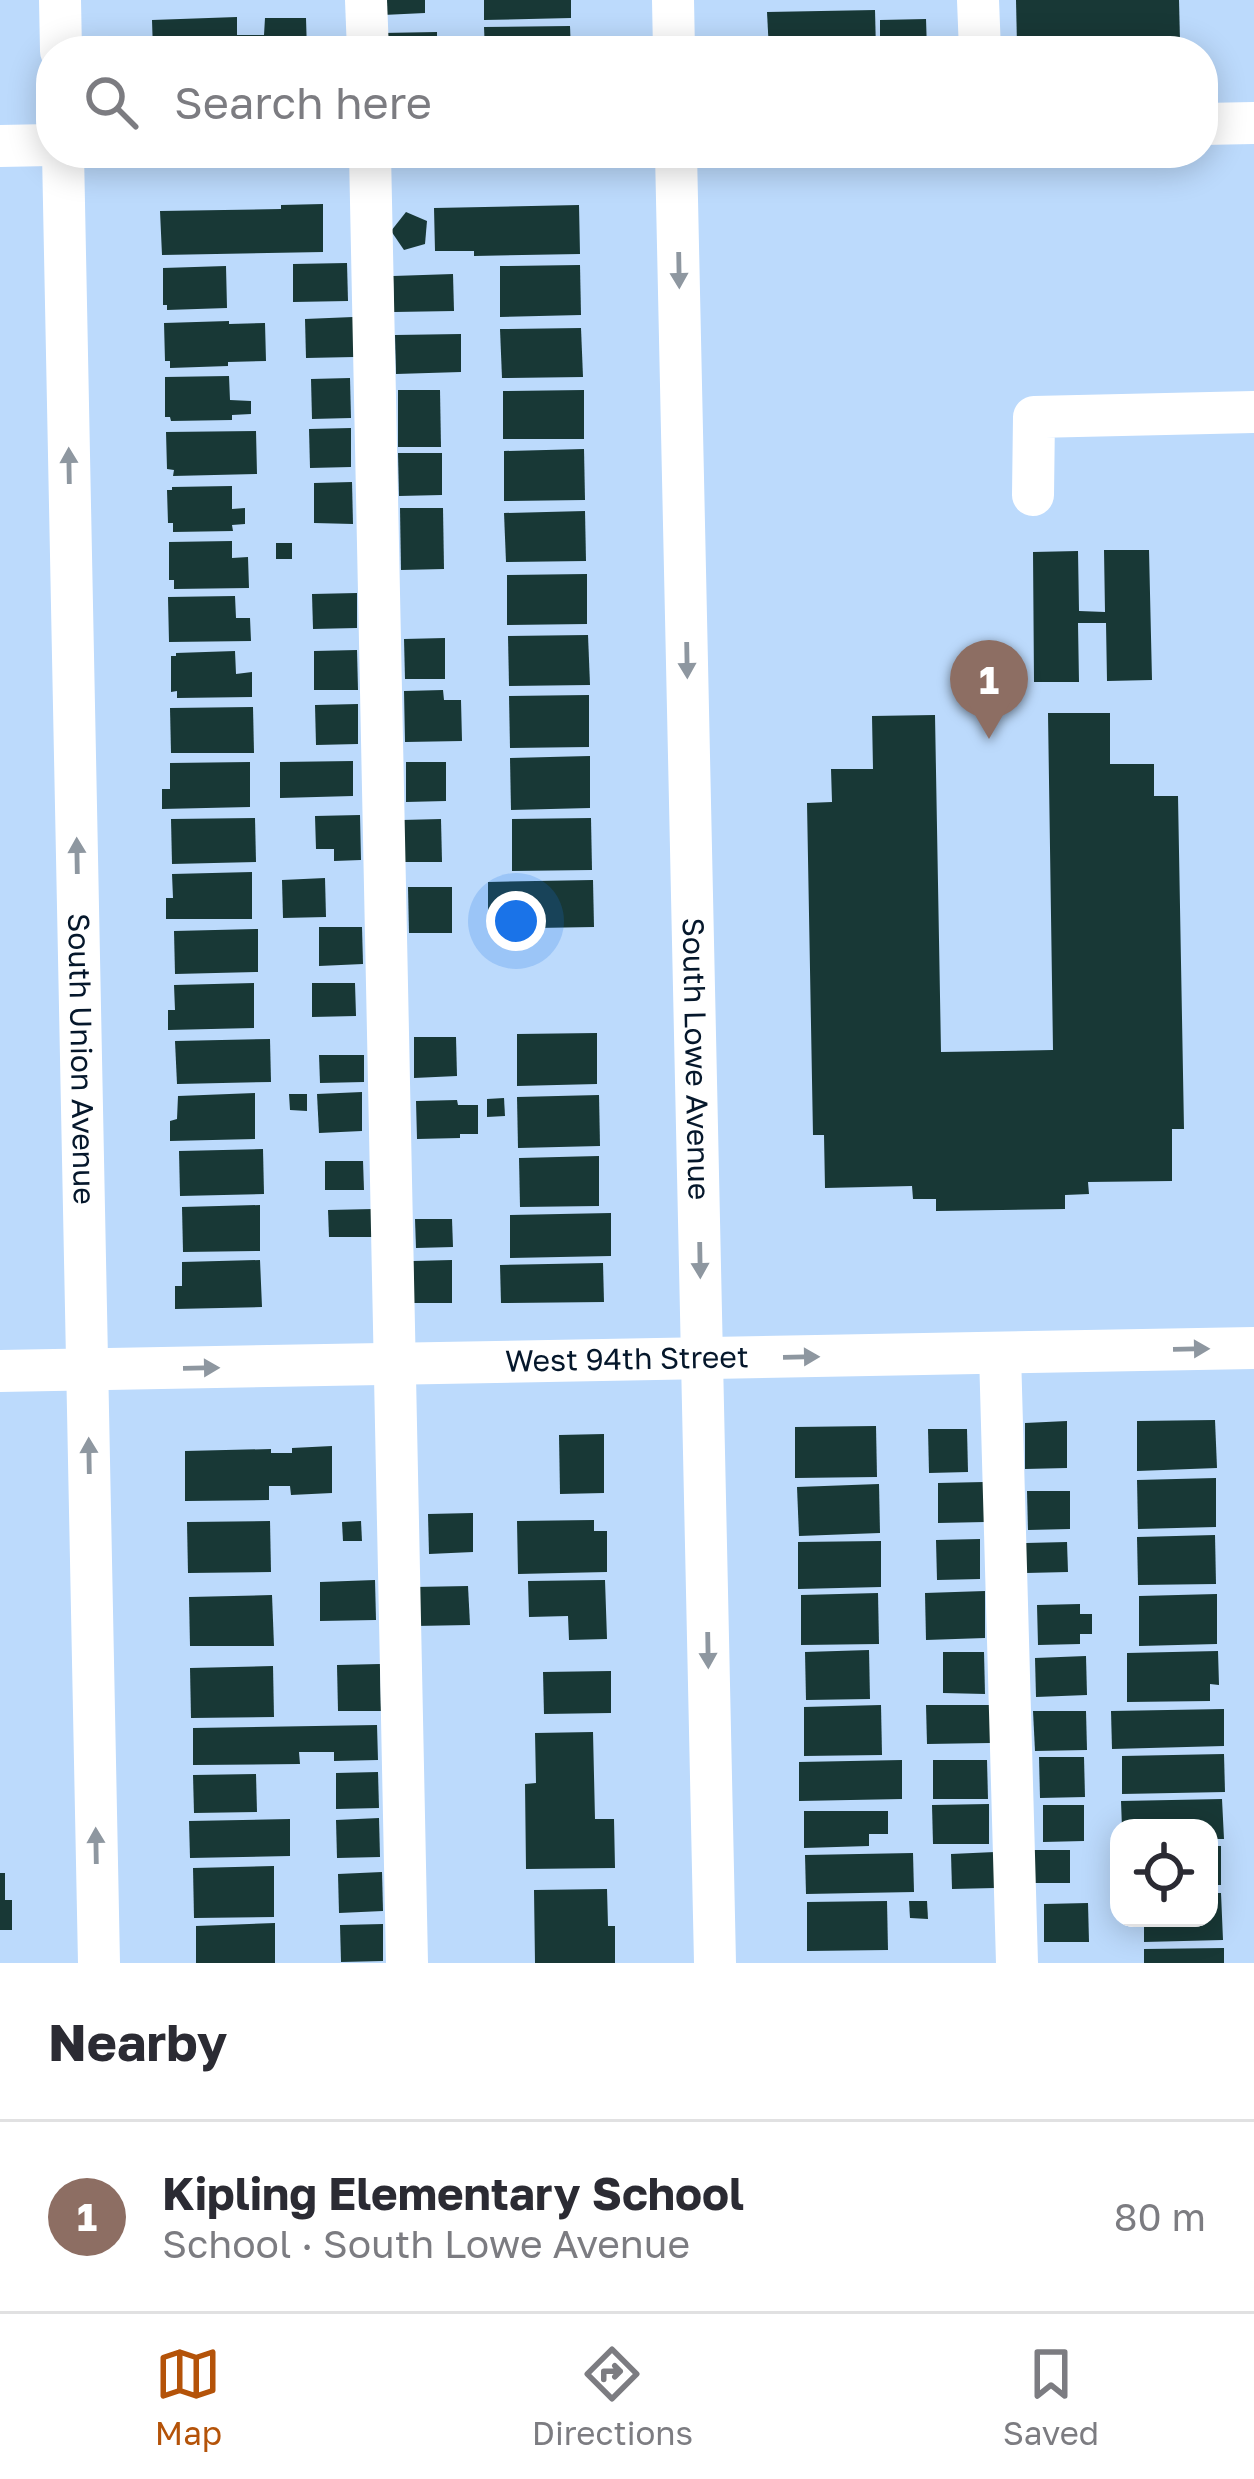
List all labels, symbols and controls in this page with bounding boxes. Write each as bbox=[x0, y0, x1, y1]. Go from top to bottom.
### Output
search box bbox=[36, 36, 1218, 168]
icon: search bbox=[78, 69, 144, 135]
text: Search here bbox=[174, 75, 432, 129]
one-way arrow bbox=[669, 252, 688, 290]
one-way arrow bbox=[60, 446, 79, 484]
pin: 1 bbox=[950, 640, 1028, 739]
one-way arrow bbox=[677, 642, 697, 680]
one-way arrow bbox=[67, 836, 87, 874]
your location bbox=[486, 891, 546, 951]
street label: South Union Avenue bbox=[61, 913, 103, 1205]
street label: South Lowe Avenue bbox=[675, 917, 718, 1200]
one-way arrow bbox=[690, 1242, 709, 1280]
street label: West 94th Street bbox=[505, 1338, 749, 1379]
one-way arrow bbox=[1173, 1340, 1211, 1359]
one-way arrow bbox=[783, 1347, 821, 1366]
one-way arrow bbox=[183, 1358, 221, 1377]
one-way arrow bbox=[79, 1436, 98, 1474]
one-way arrow bbox=[699, 1632, 718, 1670]
map controls bbox=[1110, 1819, 1218, 1927]
button: locate bbox=[1110, 1819, 1218, 1927]
one-way arrow bbox=[87, 1826, 106, 1864]
text: Nearby bbox=[48, 2011, 227, 2072]
text: Kipling Elementary School bbox=[162, 2166, 744, 2220]
text: 1 bbox=[77, 2193, 97, 2240]
text: 80 m bbox=[1114, 2193, 1206, 2240]
text: School · South Lowe Avenue bbox=[162, 2220, 690, 2267]
tab: Map bbox=[155, 2341, 222, 2452]
tab: Directions bbox=[532, 2341, 693, 2452]
tab: Saved bbox=[1003, 2341, 1099, 2452]

